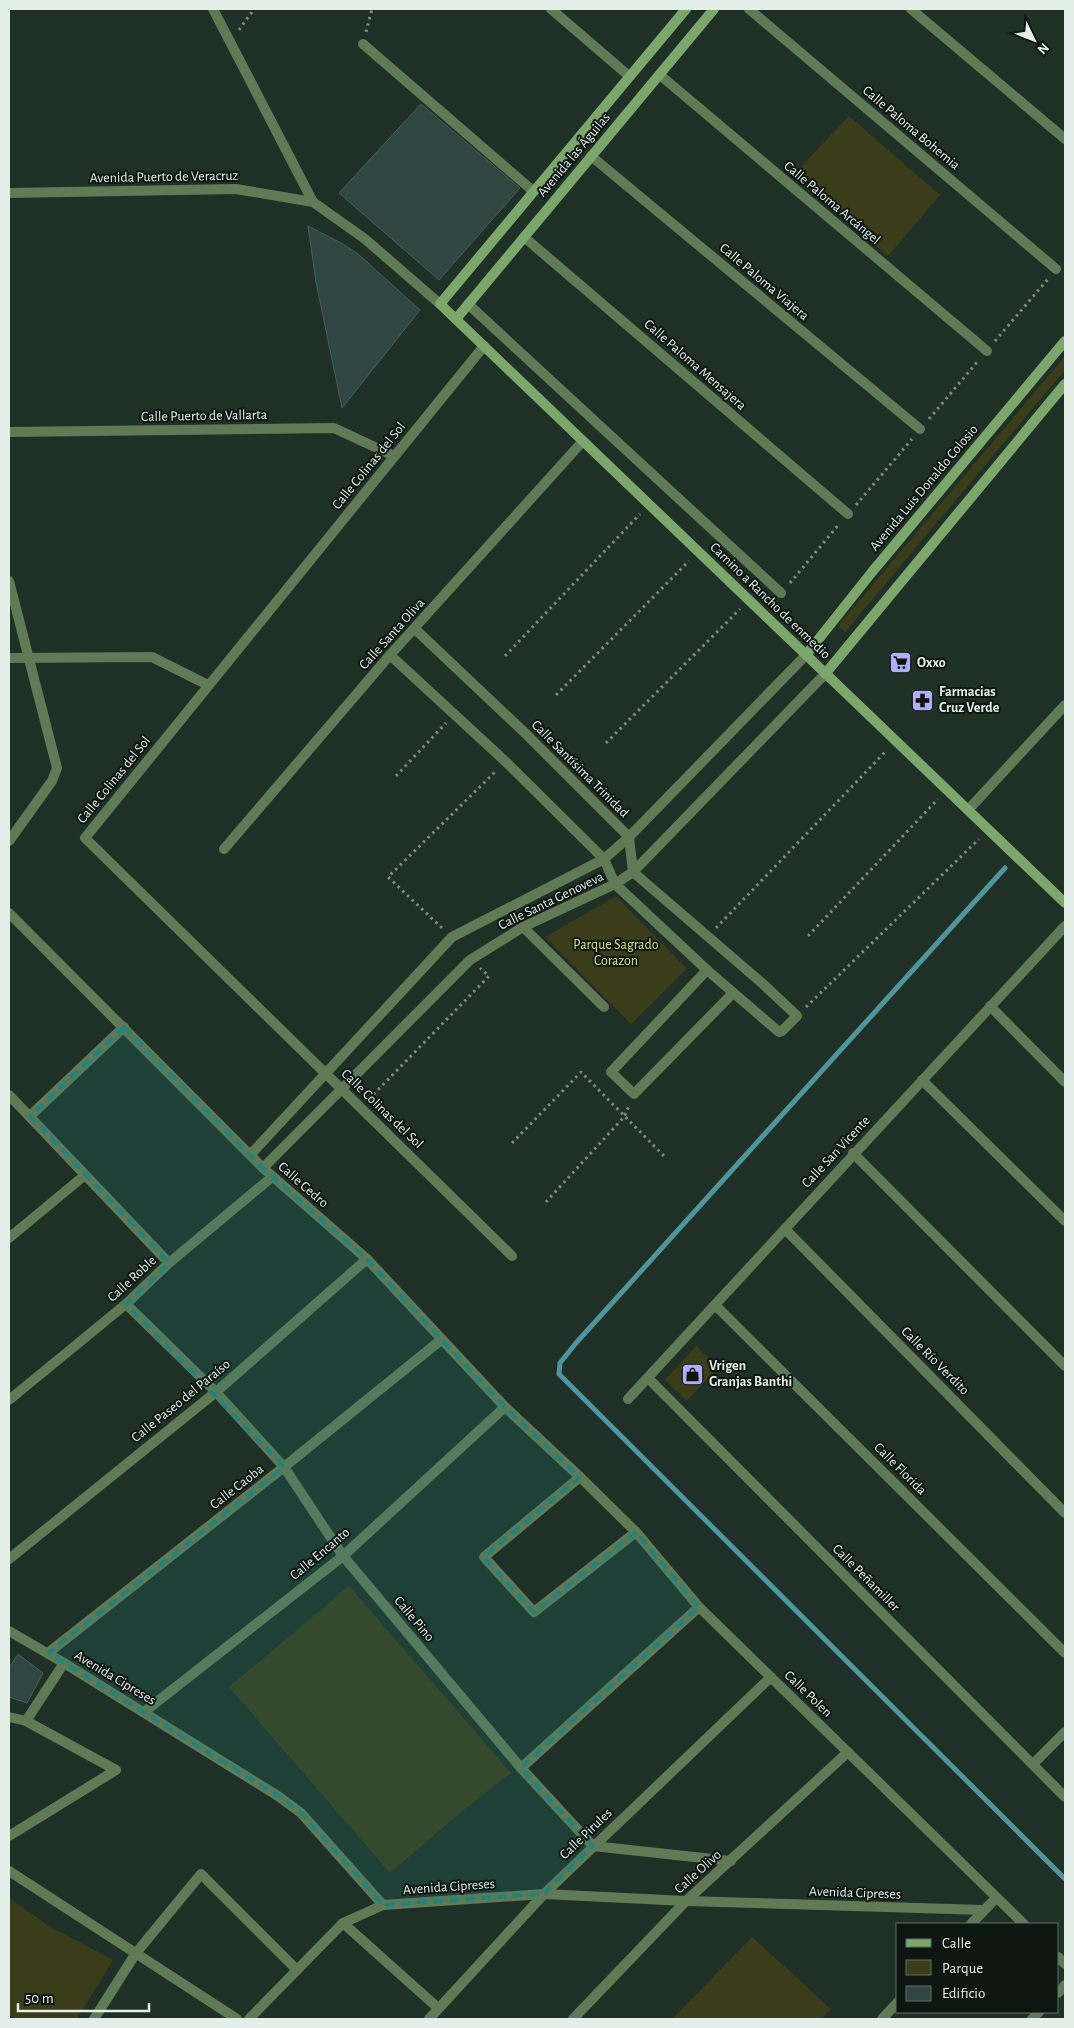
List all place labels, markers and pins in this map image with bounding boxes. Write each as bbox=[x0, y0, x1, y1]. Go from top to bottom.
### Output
supermarket icon: Oxxo bbox=[889, 651, 913, 675]
place label: Oxxo bbox=[917, 656, 946, 670]
place label: Farmacias Cruz Verde bbox=[939, 685, 1000, 715]
pharmacy icon: Farmacias Cruz Verde bbox=[911, 688, 935, 712]
place label: Vrigen Granjas Banthi bbox=[709, 1359, 792, 1389]
shop icon: Vrigen Granjas Banthi bbox=[681, 1362, 705, 1386]

